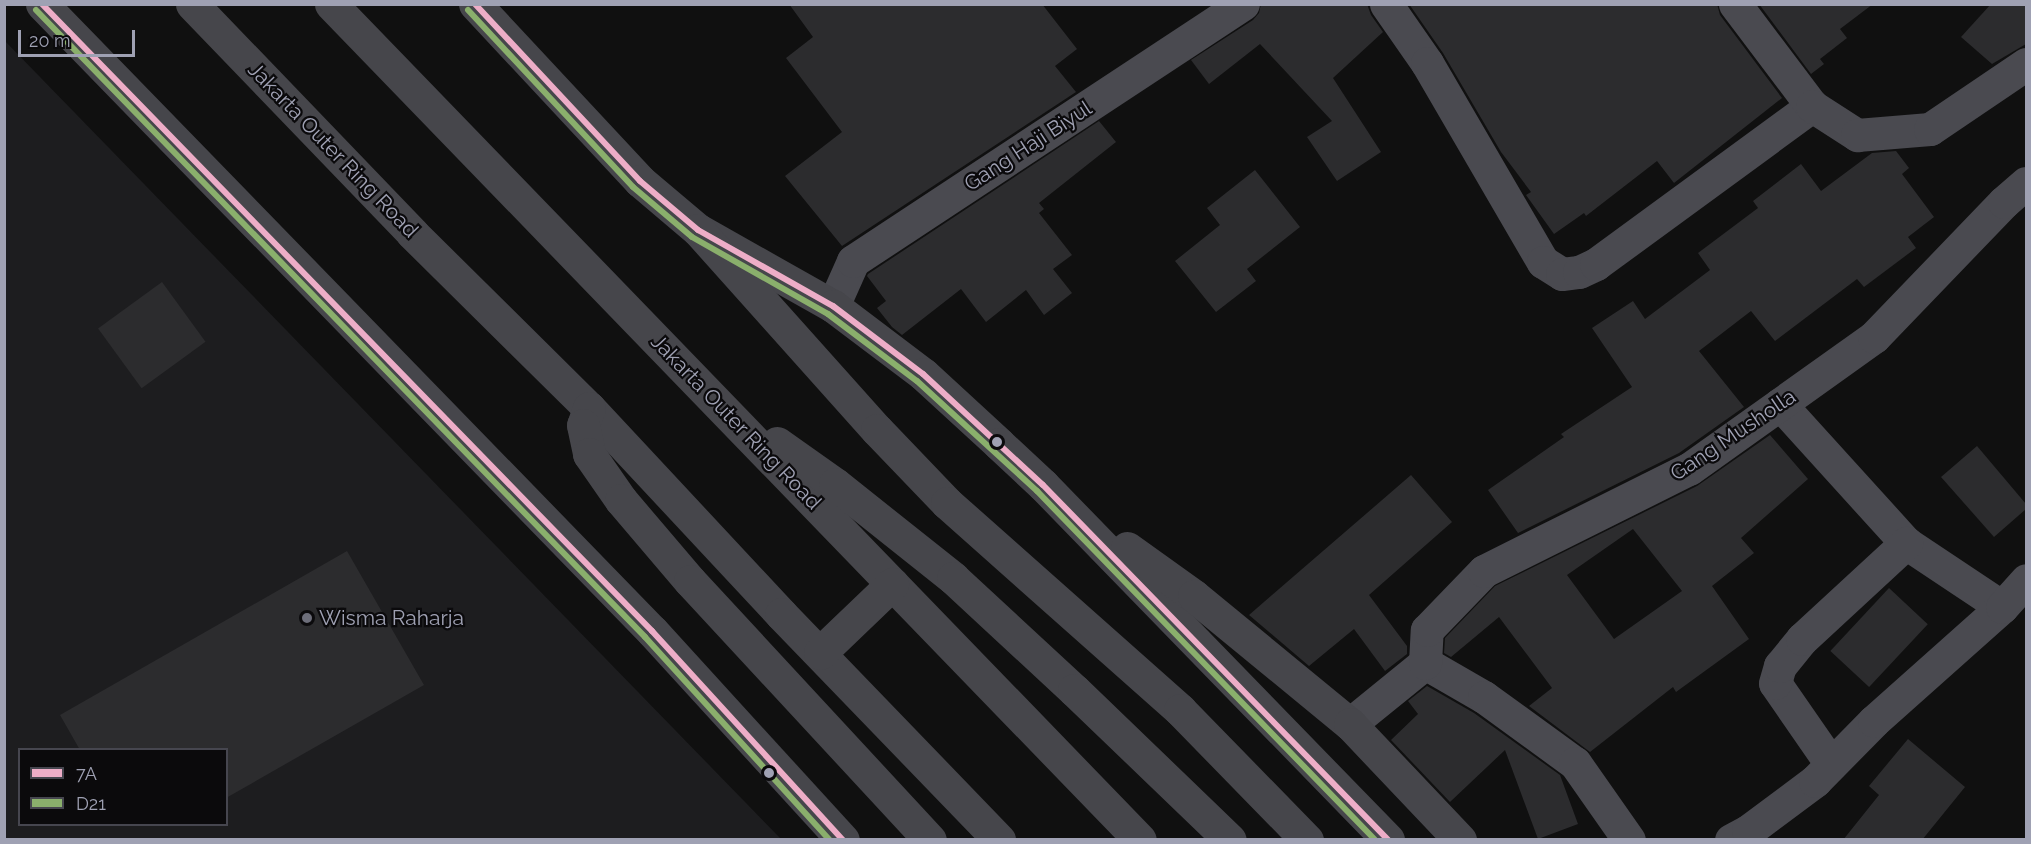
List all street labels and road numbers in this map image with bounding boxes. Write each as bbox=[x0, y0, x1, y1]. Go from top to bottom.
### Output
street label: Jakarta Outer Ring Road bbox=[243, 57, 423, 243]
street label: Gang Haji Biyul bbox=[960, 95, 1096, 197]
street label: Jakarta Outer Ring Road bbox=[646, 329, 826, 515]
street label: Gang Musholla bbox=[1666, 384, 1800, 486]

